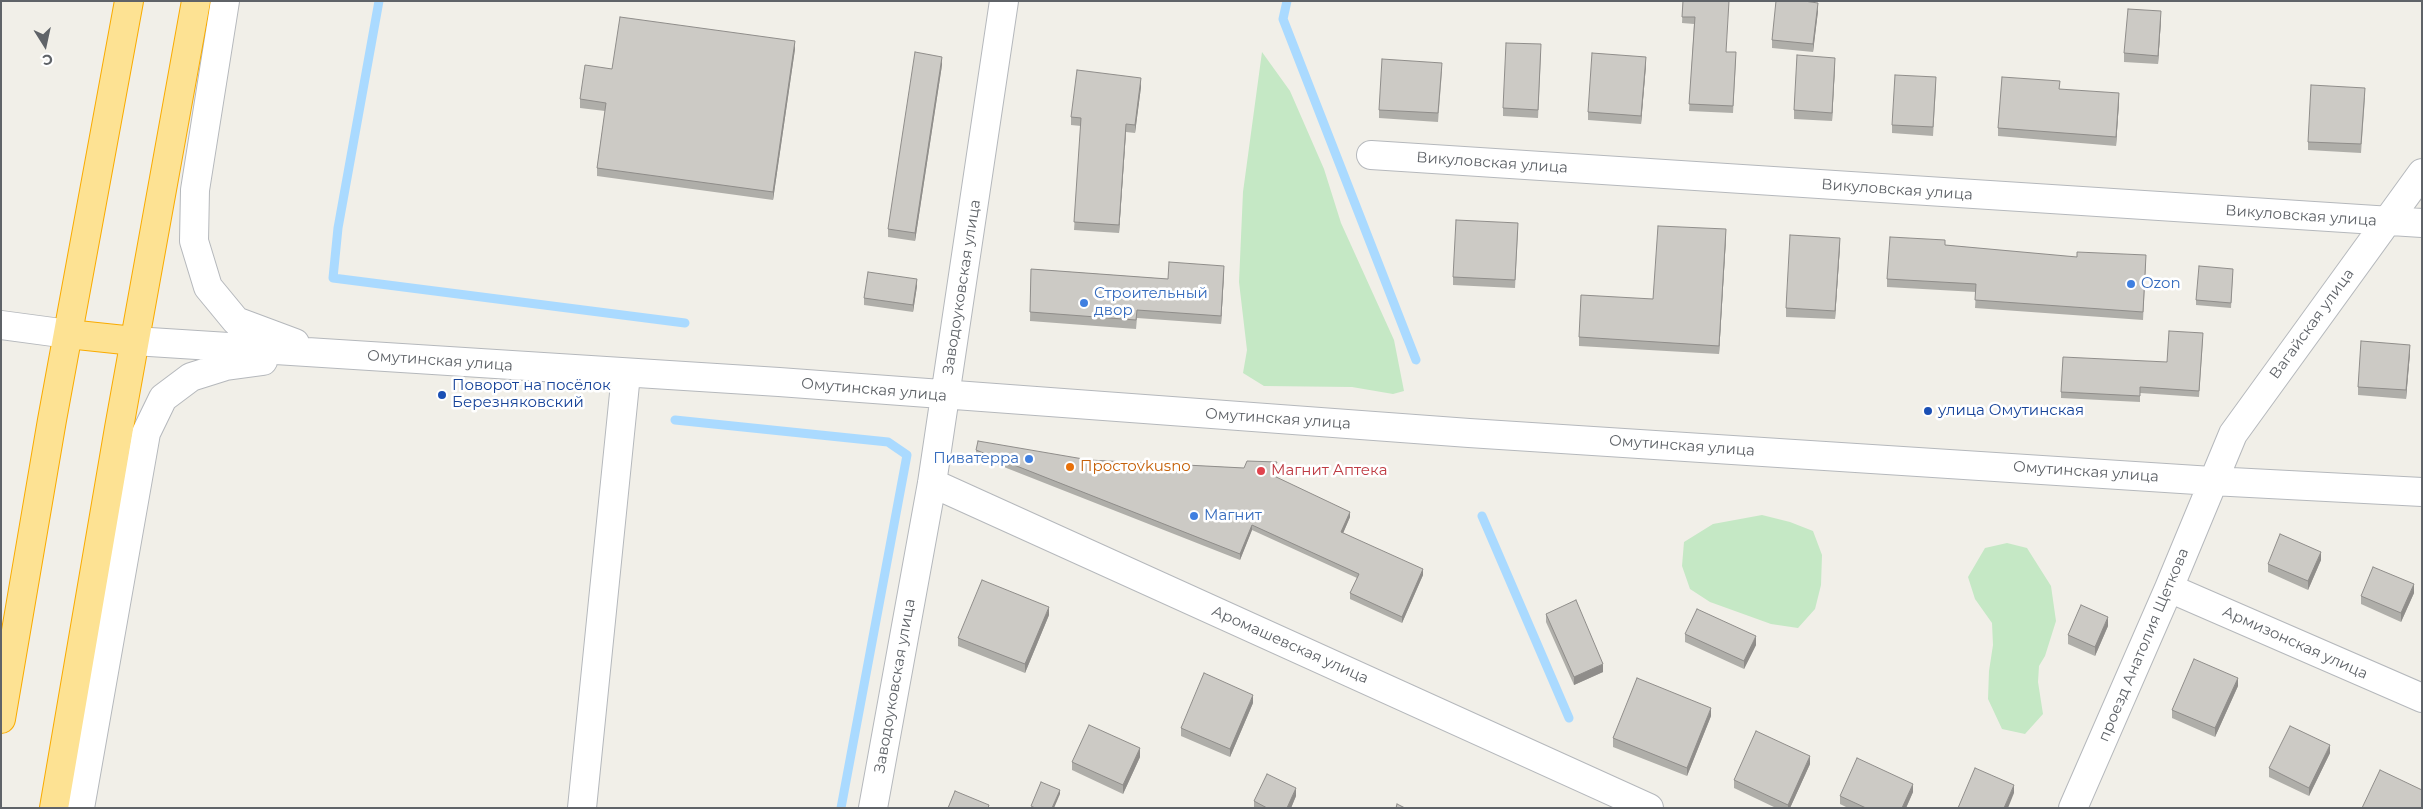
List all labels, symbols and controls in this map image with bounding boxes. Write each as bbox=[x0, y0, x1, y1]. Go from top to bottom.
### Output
north arrow bbox=[20, 20, 70, 70]
text: С bbox=[41, 50, 54, 70]
street label: Викуловская улица bbox=[1416, 149, 1568, 177]
street label: Викуловская улица bbox=[1821, 176, 1973, 204]
street label: Заводоуковская улица bbox=[939, 198, 985, 376]
street label: Викуловская улица bbox=[2225, 202, 2377, 230]
street label: Вагайская улица bbox=[2266, 265, 2358, 383]
place label: Ozon bbox=[2141, 275, 2181, 293]
marker: Ozon bbox=[2125, 278, 2137, 290]
place label: Строительный двор bbox=[1094, 285, 1208, 320]
marker: Строительный двор bbox=[1078, 297, 1090, 309]
street label: Омутинская улица bbox=[366, 347, 514, 375]
street label: Омутинская улица bbox=[800, 375, 948, 405]
place label: Поворот на посёлок Березняковский bbox=[452, 377, 611, 412]
marker: Поворот на посёлок Березняковский bbox=[436, 389, 448, 401]
place label: улица Омутинская bbox=[1938, 402, 2084, 420]
street label: Омутинская улица bbox=[1204, 405, 1352, 433]
marker: улица Омутинская bbox=[1922, 405, 1934, 417]
street label: Омутинская улица bbox=[1608, 432, 1756, 460]
place label: Пиватерра bbox=[933, 450, 1019, 468]
marker: Пиватерра bbox=[1023, 453, 1035, 465]
place label: Простоvkusno bbox=[1080, 458, 1191, 476]
street label: Омутинская улица bbox=[2012, 458, 2160, 486]
marker: Простоvkusno bbox=[1064, 461, 1076, 473]
place label: Магнит Аптека bbox=[1271, 462, 1387, 480]
marker: Магнит Аптека bbox=[1255, 465, 1267, 477]
place label: Магнит bbox=[1204, 507, 1262, 525]
marker: Магнит bbox=[1188, 510, 1200, 522]
street label: проезд Анатолия Щеткова bbox=[2095, 546, 2193, 744]
street label: Заводоуковская улица bbox=[871, 597, 919, 775]
street label: Аромашевская улица bbox=[1209, 602, 1371, 688]
street label: Армизонская улица bbox=[2220, 603, 2370, 683]

